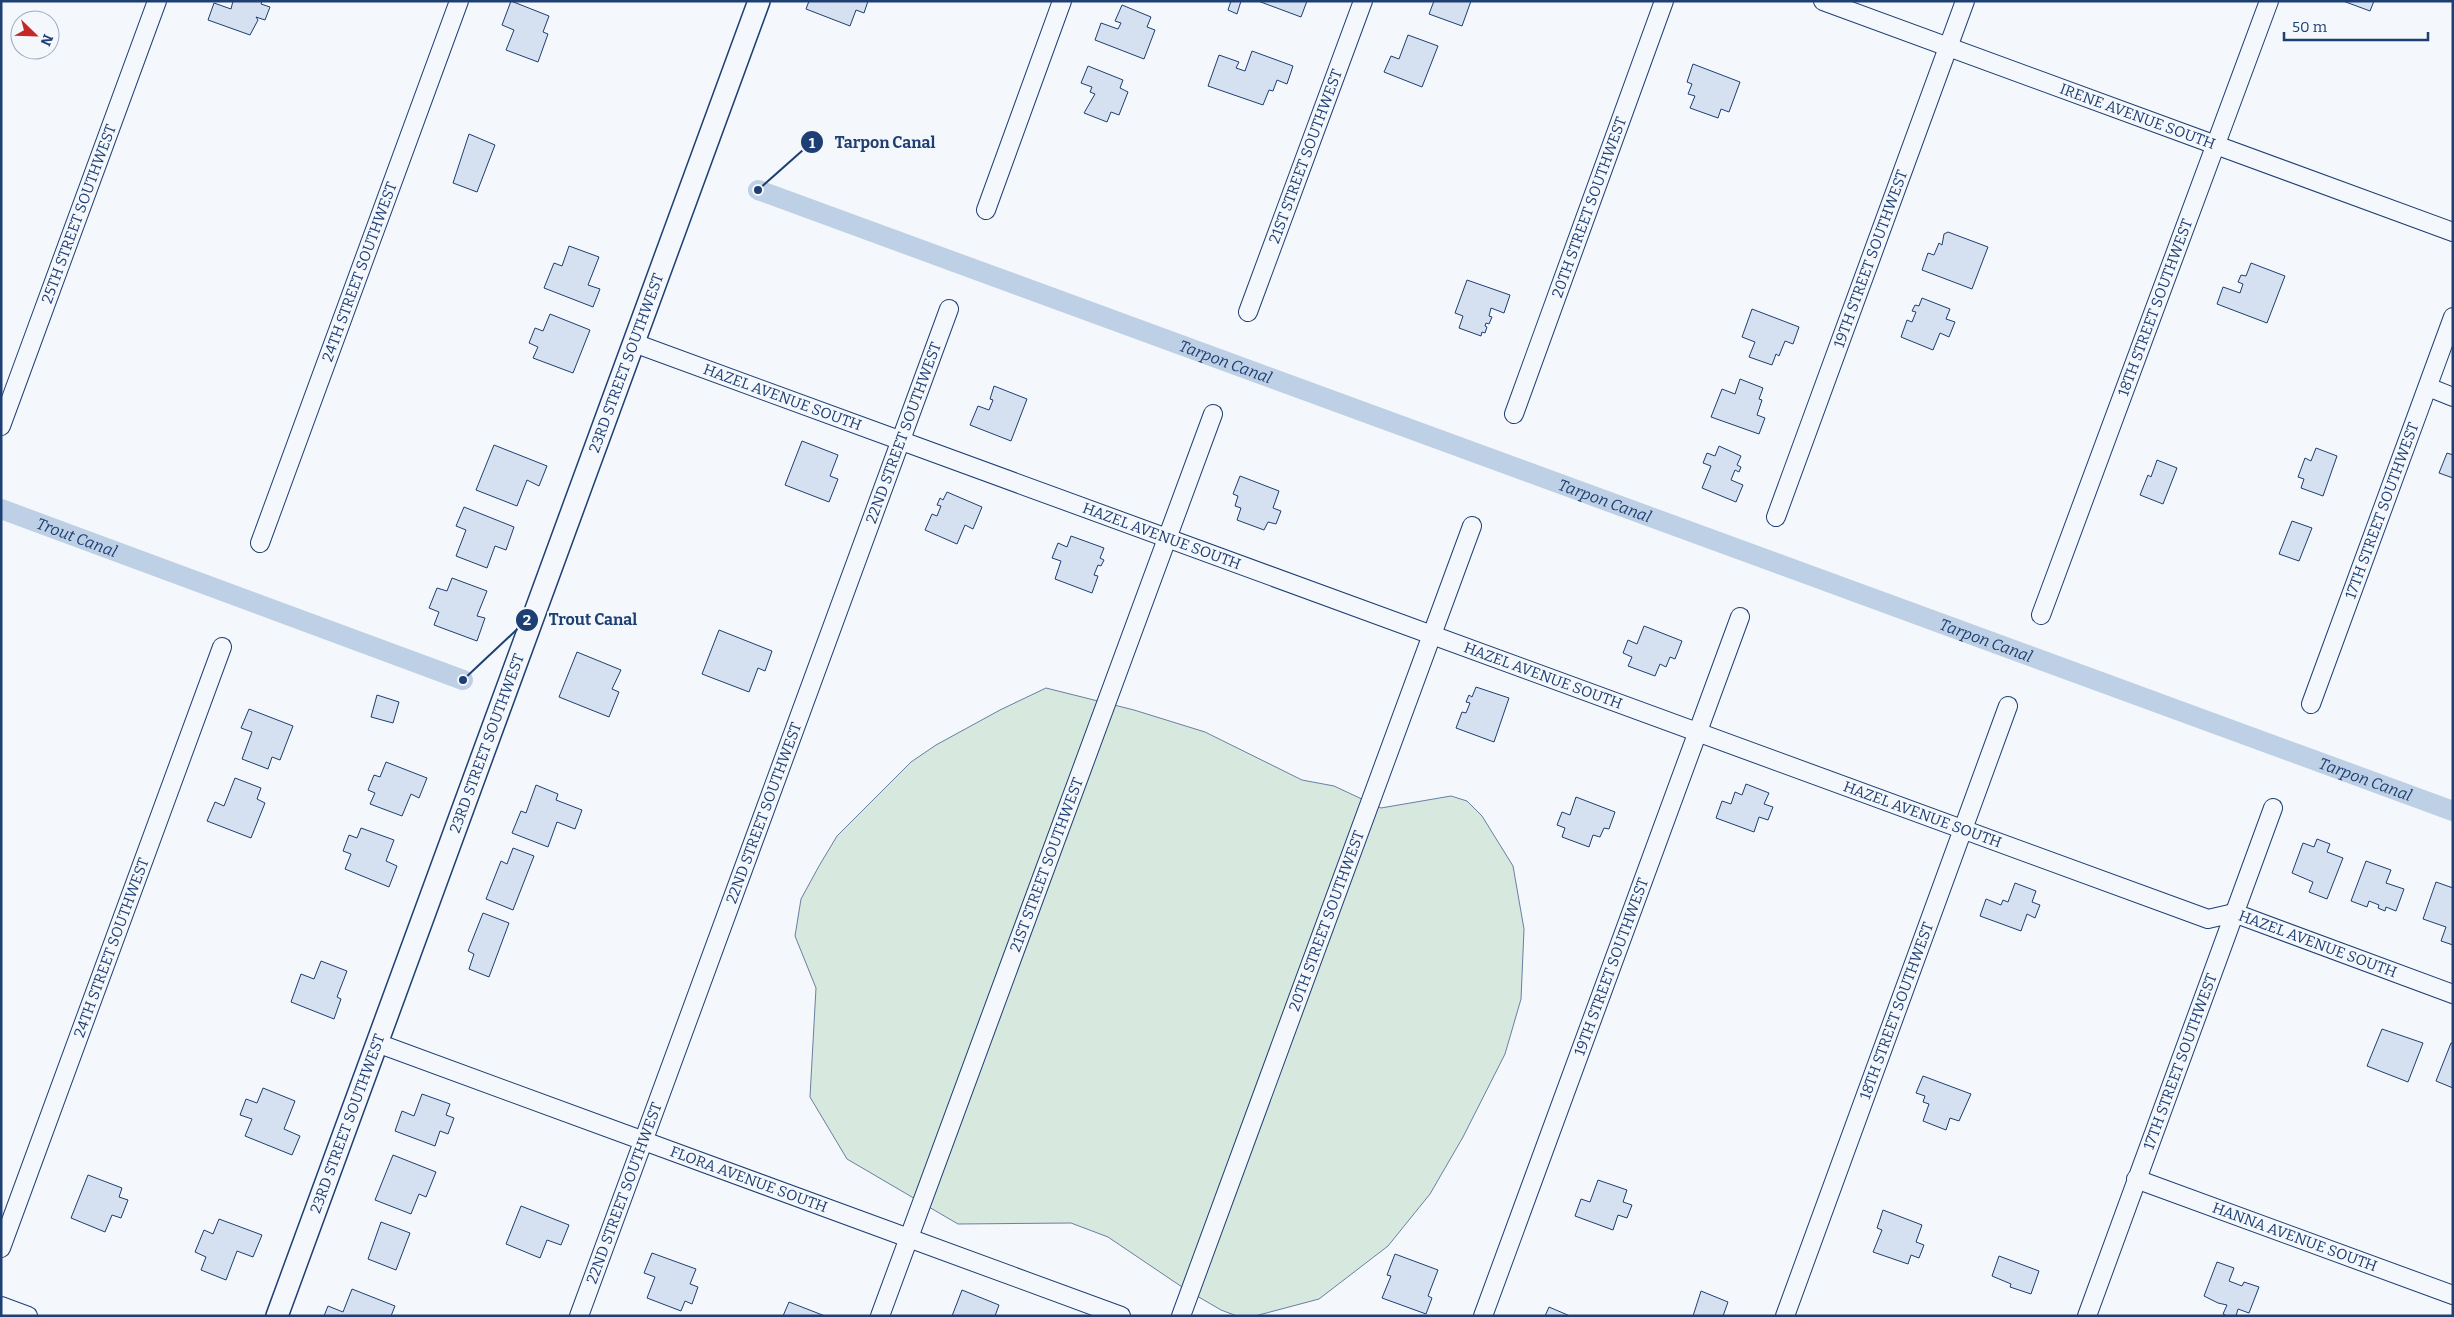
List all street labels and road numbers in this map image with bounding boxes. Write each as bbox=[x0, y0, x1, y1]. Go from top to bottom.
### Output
street label: 21ST STREET SOUTHWEST bbox=[1265, 67, 1346, 246]
street label: IRENE AVENUE SOUTH bbox=[2057, 80, 2218, 153]
street label: 20TH STREET SOUTHWEST bbox=[1548, 114, 1630, 300]
street label: 25TH STREET SOUTHWEST bbox=[38, 122, 120, 306]
street label: 19TH STREET SOUTHWEST bbox=[1830, 167, 1911, 350]
street label: 24TH STREET SOUTHWEST bbox=[318, 179, 401, 364]
street label: 18TH STREET SOUTHWEST bbox=[2114, 216, 2196, 399]
street label: 23RD STREET SOUTHWEST bbox=[585, 271, 667, 455]
street label: 22ND STREET SOUTHWEST bbox=[862, 339, 945, 526]
street label: HAZEL AVENUE SOUTH bbox=[701, 360, 864, 435]
street label: 17TH STREET SOUTHWEST bbox=[2341, 420, 2423, 601]
street label: HAZEL AVENUE SOUTH bbox=[1080, 499, 1243, 573]
street label: HAZEL AVENUE SOUTH bbox=[1461, 638, 1625, 713]
street label: 23RD STREET SOUTHWEST bbox=[446, 651, 528, 835]
street label: 22ND STREET SOUTHWEST bbox=[722, 720, 805, 906]
street label: 21ST STREET SOUTHWEST bbox=[1006, 775, 1087, 954]
street label: HAZEL AVENUE SOUTH bbox=[1841, 777, 2004, 852]
street label: 20TH STREET SOUTHWEST bbox=[1285, 828, 1368, 1014]
street label: 24TH STREET SOUTHWEST bbox=[70, 855, 153, 1040]
street label: 19TH STREET SOUTHWEST bbox=[1570, 875, 1652, 1058]
street label: HAZEL AVENUE SOUTH bbox=[2236, 907, 2399, 981]
street label: 18TH STREET SOUTHWEST bbox=[1856, 919, 1937, 1102]
street label: 17TH STREET SOUTHWEST bbox=[2140, 971, 2221, 1152]
street label: 23RD STREET SOUTHWEST bbox=[306, 1031, 389, 1216]
street label: 22ND STREET SOUTHWEST bbox=[583, 1100, 666, 1286]
street label: FLORA AVENUE SOUTH bbox=[668, 1142, 830, 1216]
street label: HANNA AVENUE SOUTH bbox=[2210, 1199, 2380, 1275]

